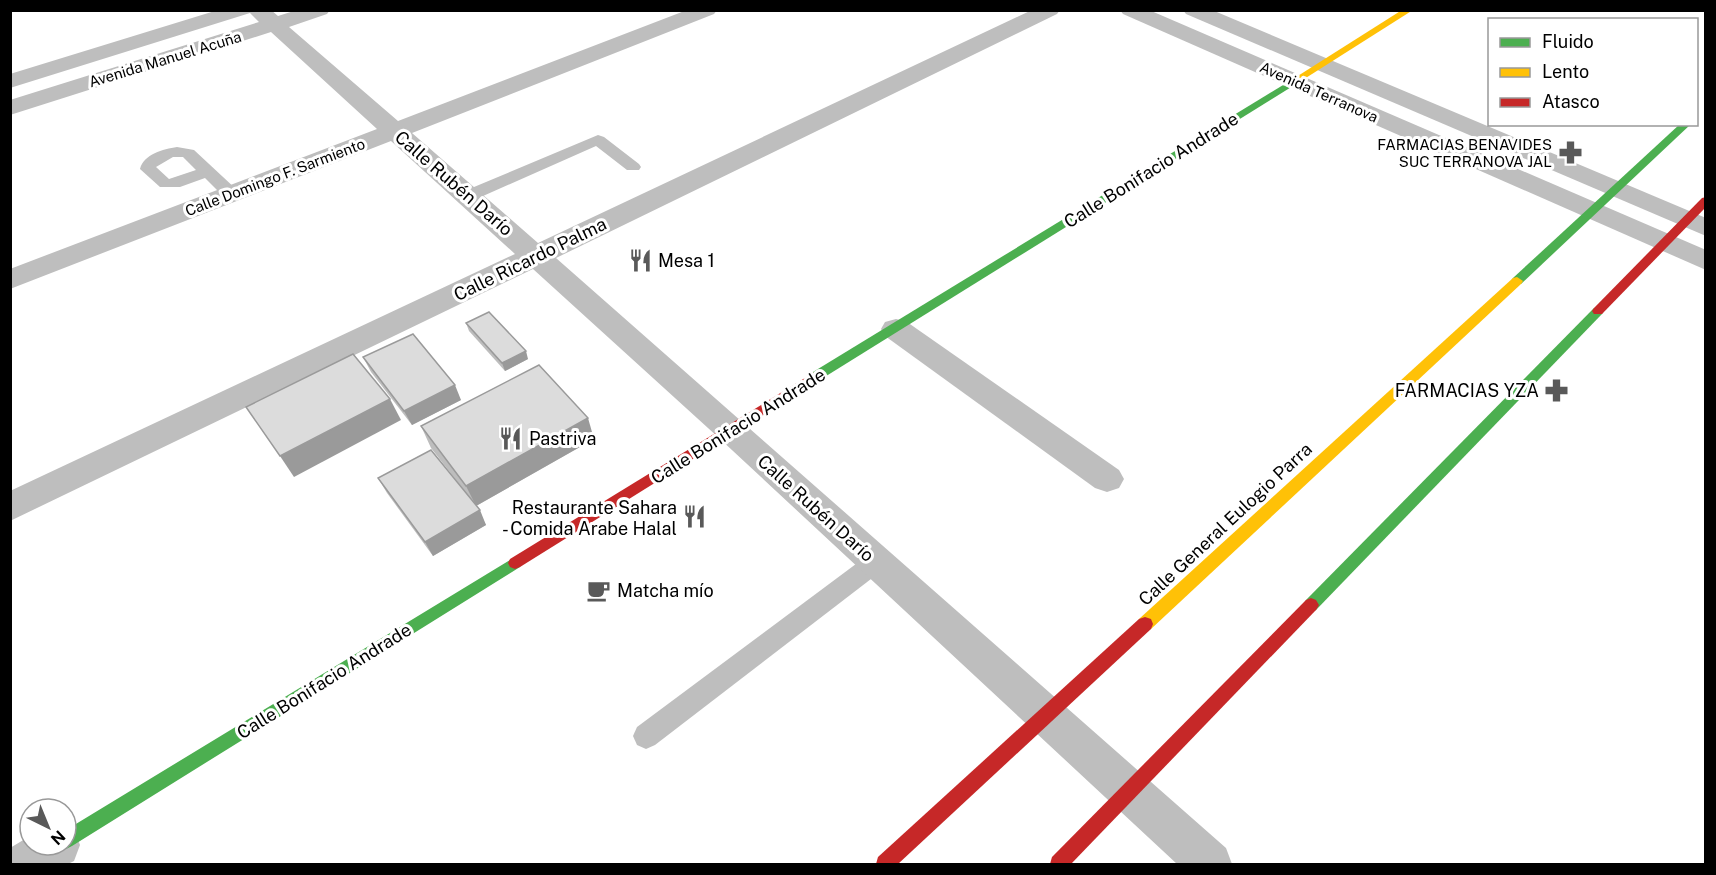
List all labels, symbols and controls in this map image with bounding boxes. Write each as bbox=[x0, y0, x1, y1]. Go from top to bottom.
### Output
legend bbox=[1488, 18, 1698, 126]
street label: Avenida Manuel Acuña bbox=[87, 28, 243, 90]
text: Fluido bbox=[1542, 31, 1594, 52]
street label: Avenida Terranova bbox=[1257, 58, 1381, 126]
text: Lento bbox=[1542, 61, 1589, 82]
text: Atasco bbox=[1542, 91, 1600, 112]
street label: Calle Bonifacio Andrade bbox=[1060, 108, 1242, 232]
street label: Calle Rubén Darío bbox=[391, 126, 517, 240]
street label: Calle Domingo F. Sarmiento bbox=[183, 135, 367, 219]
place label: FARMACIAS BENAVIDES SUC TERRANOVA JAL bbox=[1377, 136, 1552, 170]
pharmacy icon: FARMACIAS BENAVIDES SUC TERRANOVA JAL bbox=[1557, 140, 1583, 166]
street label: Calle Ricardo Palma bbox=[450, 213, 610, 305]
restaurant icon: Mesa 1 bbox=[627, 247, 653, 273]
place label: Mesa 1 bbox=[658, 250, 715, 271]
street label: Calle Bonifacio Andrade bbox=[647, 364, 829, 488]
pharmacy icon: FARMACIAS YZA bbox=[1544, 377, 1570, 403]
place label: FARMACIAS YZA bbox=[1395, 380, 1539, 401]
restaurant icon: Pastriva bbox=[498, 425, 524, 451]
place label: Pastriva bbox=[529, 428, 596, 449]
street label: Calle General Eulogio Parra bbox=[1134, 438, 1316, 610]
street label: Calle Rubén Darío bbox=[754, 450, 878, 566]
place label: Restaurante Sahara - Comida Arabe Halal bbox=[502, 497, 677, 539]
restaurant icon: Restaurante Sahara - Comida Arabe Halal bbox=[682, 504, 708, 530]
cafe icon: Matcha mío bbox=[586, 577, 612, 603]
place label: Matcha mío bbox=[617, 580, 714, 601]
street label: Calle Bonifacio Andrade bbox=[233, 619, 415, 743]
north arrow bbox=[18, 797, 78, 857]
text: N bbox=[47, 826, 69, 849]

